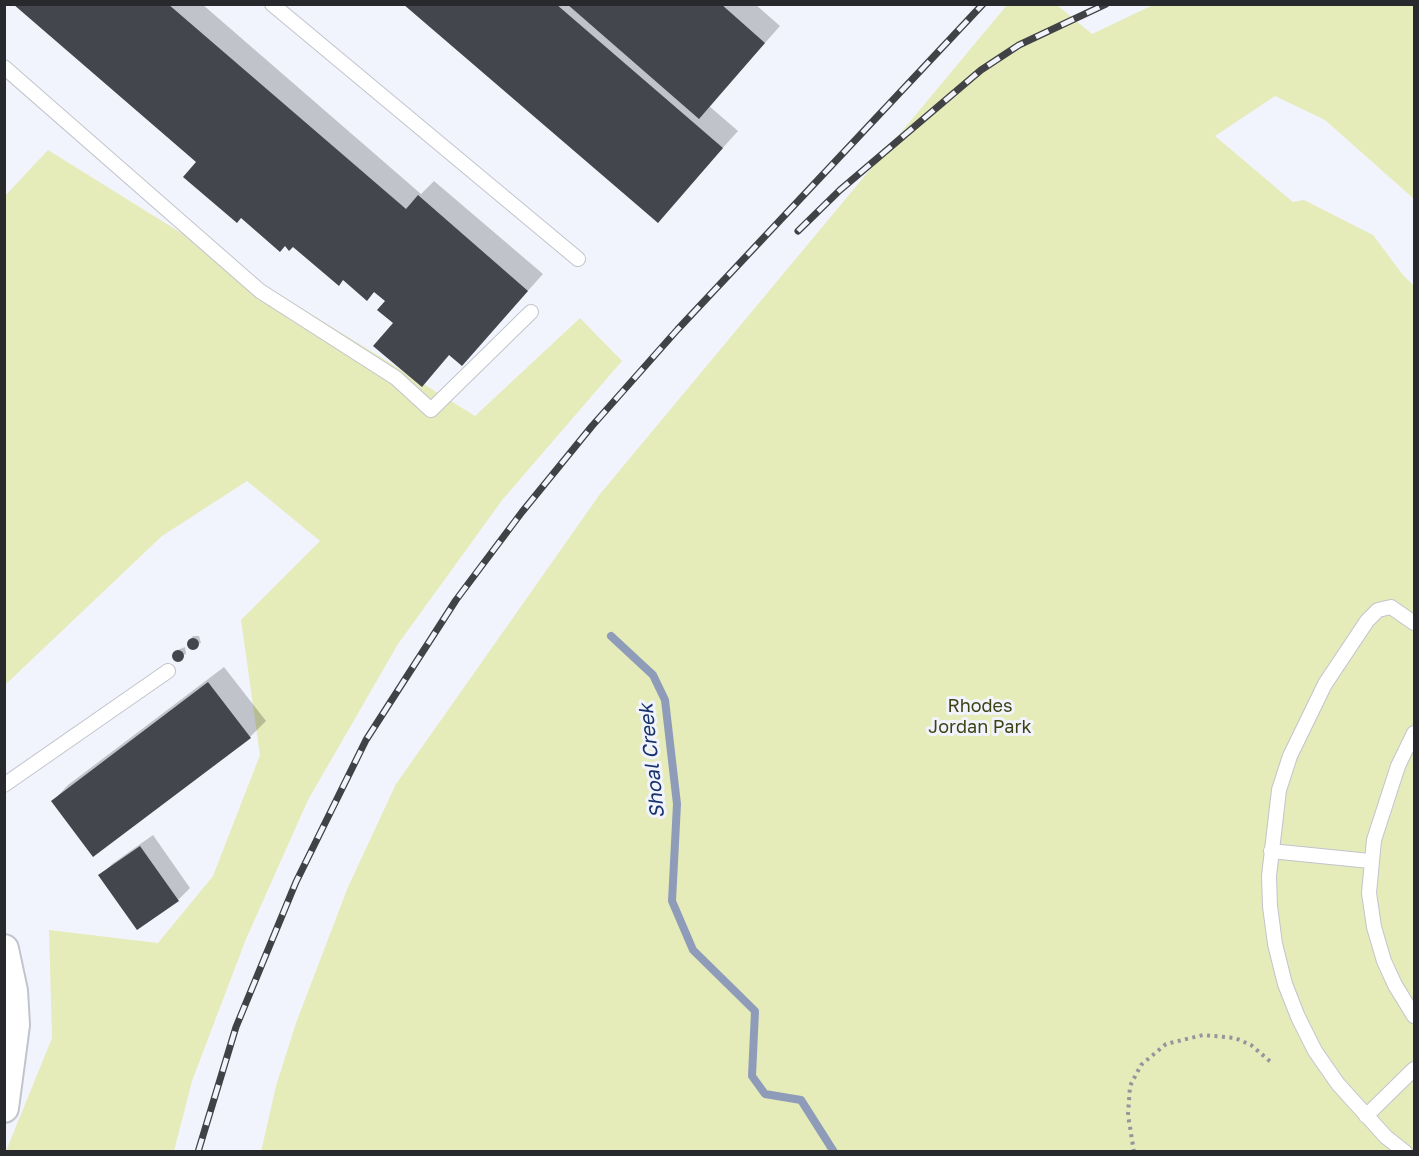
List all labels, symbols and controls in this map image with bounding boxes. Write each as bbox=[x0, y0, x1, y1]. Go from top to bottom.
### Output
park label: Rhodes Jordan Park bbox=[928, 695, 1032, 738]
water label: Shoal Creek bbox=[634, 702, 670, 820]

